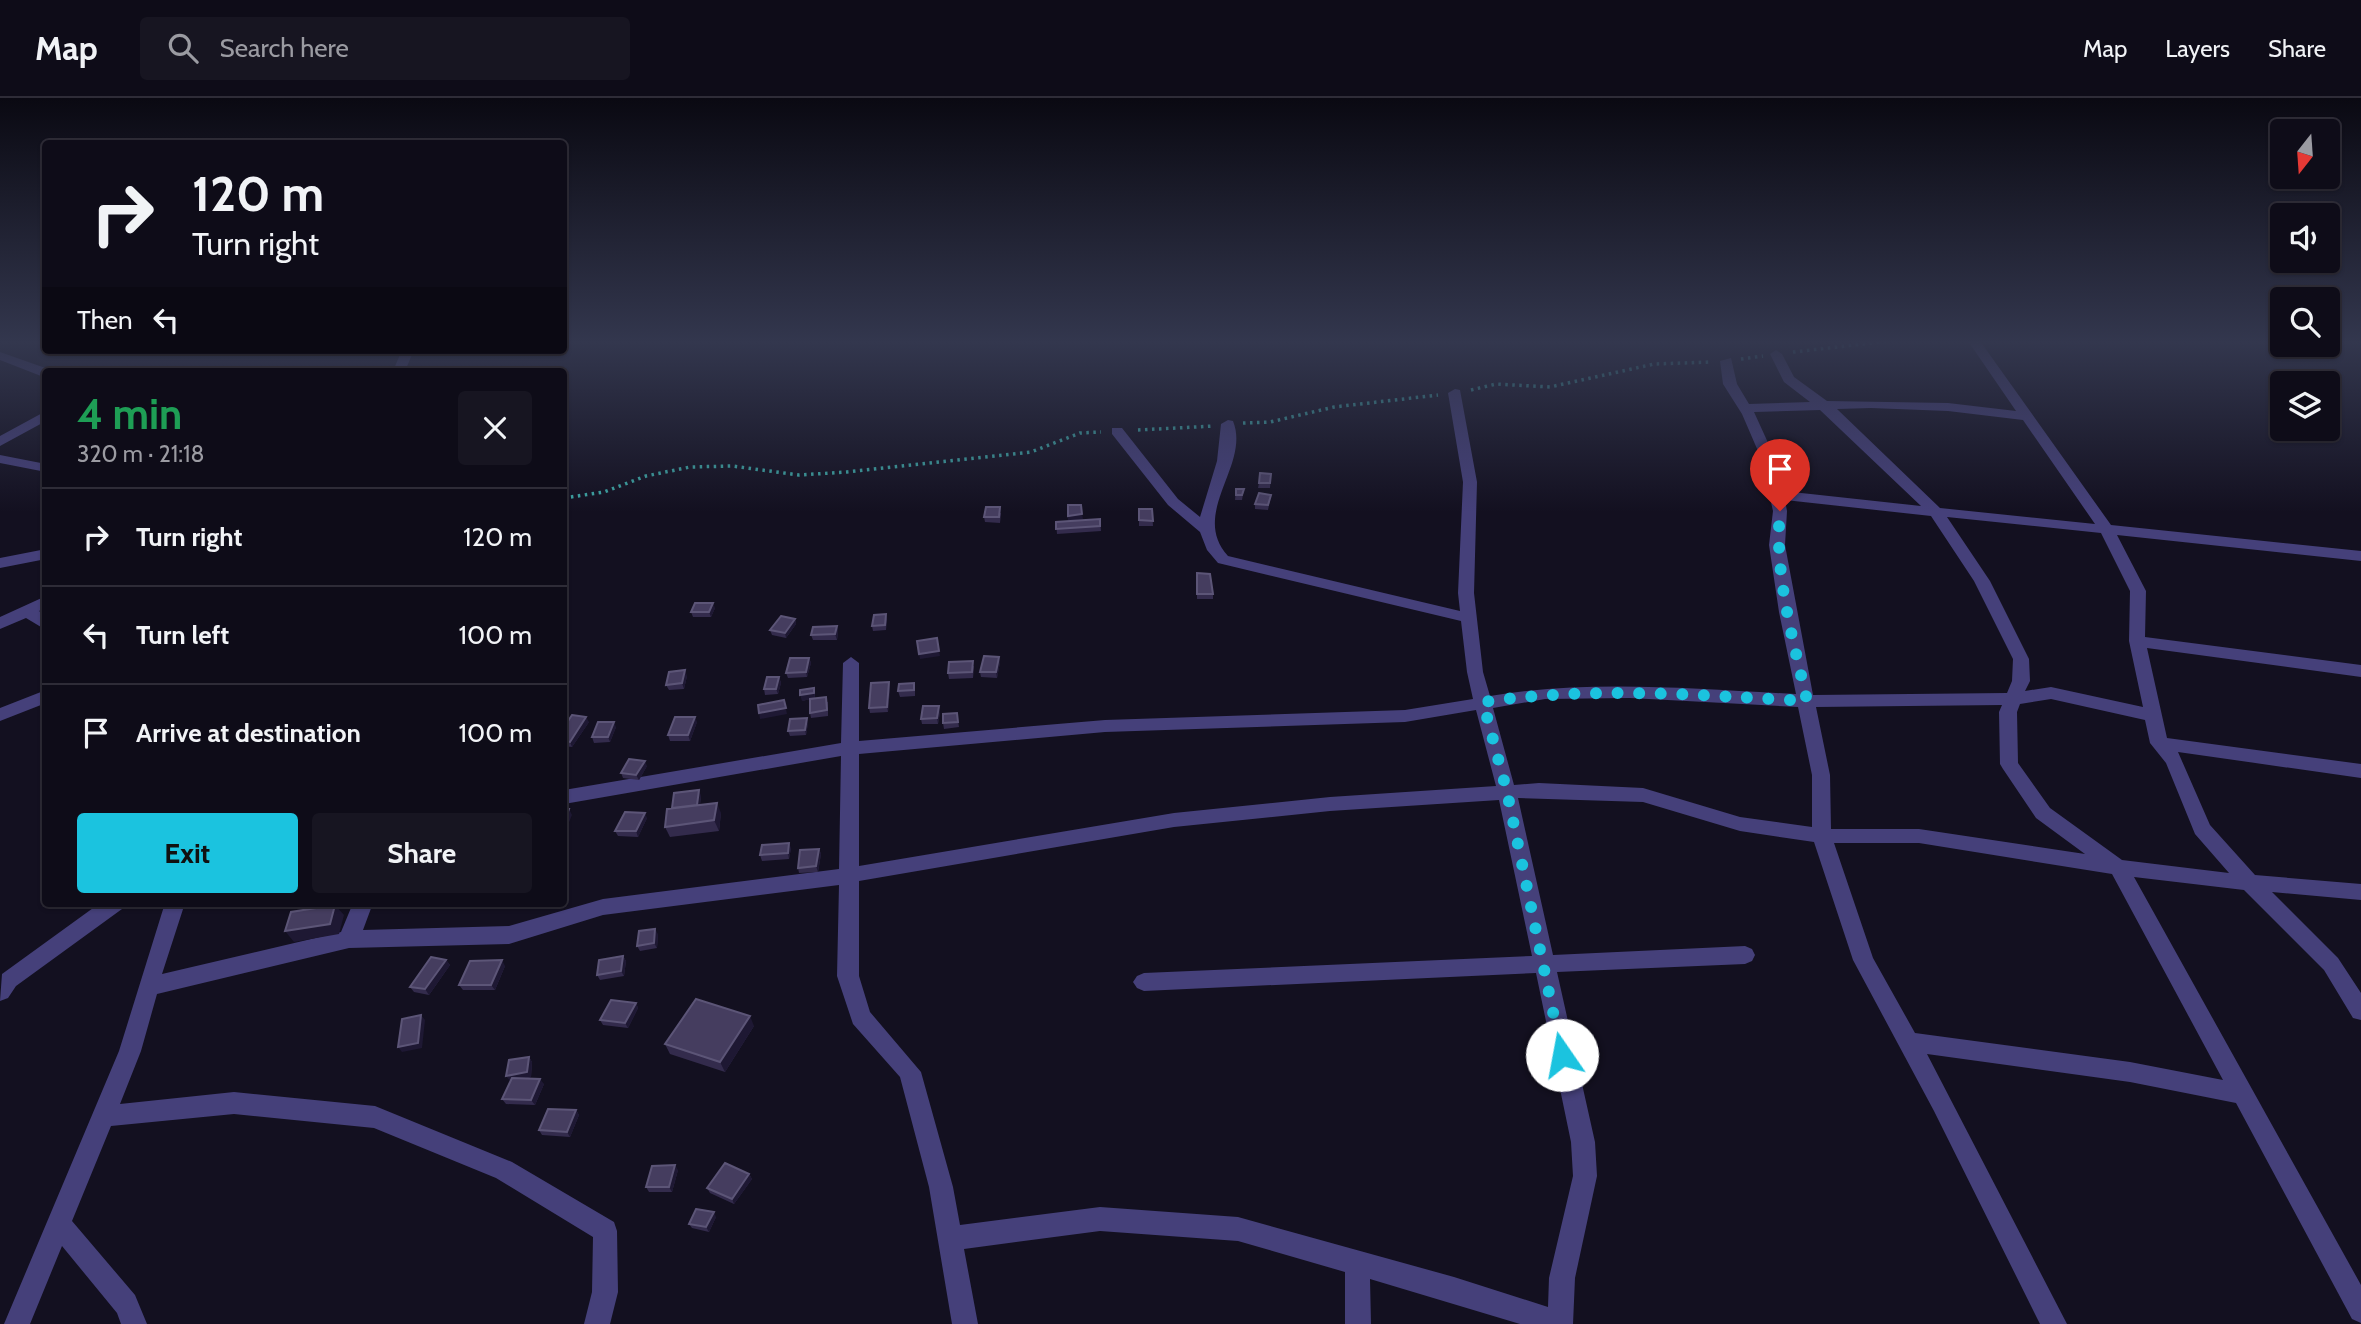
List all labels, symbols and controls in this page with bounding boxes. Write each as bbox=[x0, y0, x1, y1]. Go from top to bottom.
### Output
search box bbox=[140, 17, 630, 80]
text: Map bbox=[35, 28, 98, 68]
icon: search bbox=[164, 29, 202, 67]
text: Search here bbox=[220, 32, 349, 64]
text: Map bbox=[2083, 34, 2127, 63]
text: Layers bbox=[2165, 34, 2230, 63]
text: Share bbox=[2268, 34, 2326, 63]
north arrow bbox=[2270, 119, 2340, 189]
map controls bbox=[2270, 119, 2340, 441]
text: 120 m bbox=[192, 164, 324, 223]
icon: right bbox=[77, 168, 168, 259]
button: sound bbox=[2270, 203, 2340, 273]
text: Turn right bbox=[192, 224, 319, 263]
button: search bbox=[2270, 287, 2340, 357]
icon: left bbox=[147, 301, 185, 339]
text: Then bbox=[77, 304, 133, 336]
button: layers bbox=[2270, 371, 2340, 441]
text: 4 min bbox=[77, 388, 182, 440]
button: close bbox=[458, 391, 532, 465]
pin bbox=[1750, 439, 1810, 511]
text: 320 m · 21:18 bbox=[77, 440, 205, 468]
icon: arrive bbox=[1761, 450, 1799, 488]
icon: right bbox=[77, 518, 115, 556]
text: Turn right bbox=[136, 521, 242, 553]
text: 120 m bbox=[463, 521, 532, 553]
icon: left bbox=[77, 616, 115, 654]
text: Turn left bbox=[136, 619, 229, 651]
text: 100 m bbox=[459, 619, 532, 651]
icon: arrive bbox=[77, 714, 115, 752]
text: Arrive at destination bbox=[136, 717, 361, 749]
text: 100 m bbox=[459, 717, 532, 749]
button: Exit bbox=[77, 813, 298, 893]
button: Share bbox=[312, 813, 532, 893]
position arrow bbox=[1525, 1018, 1599, 1092]

